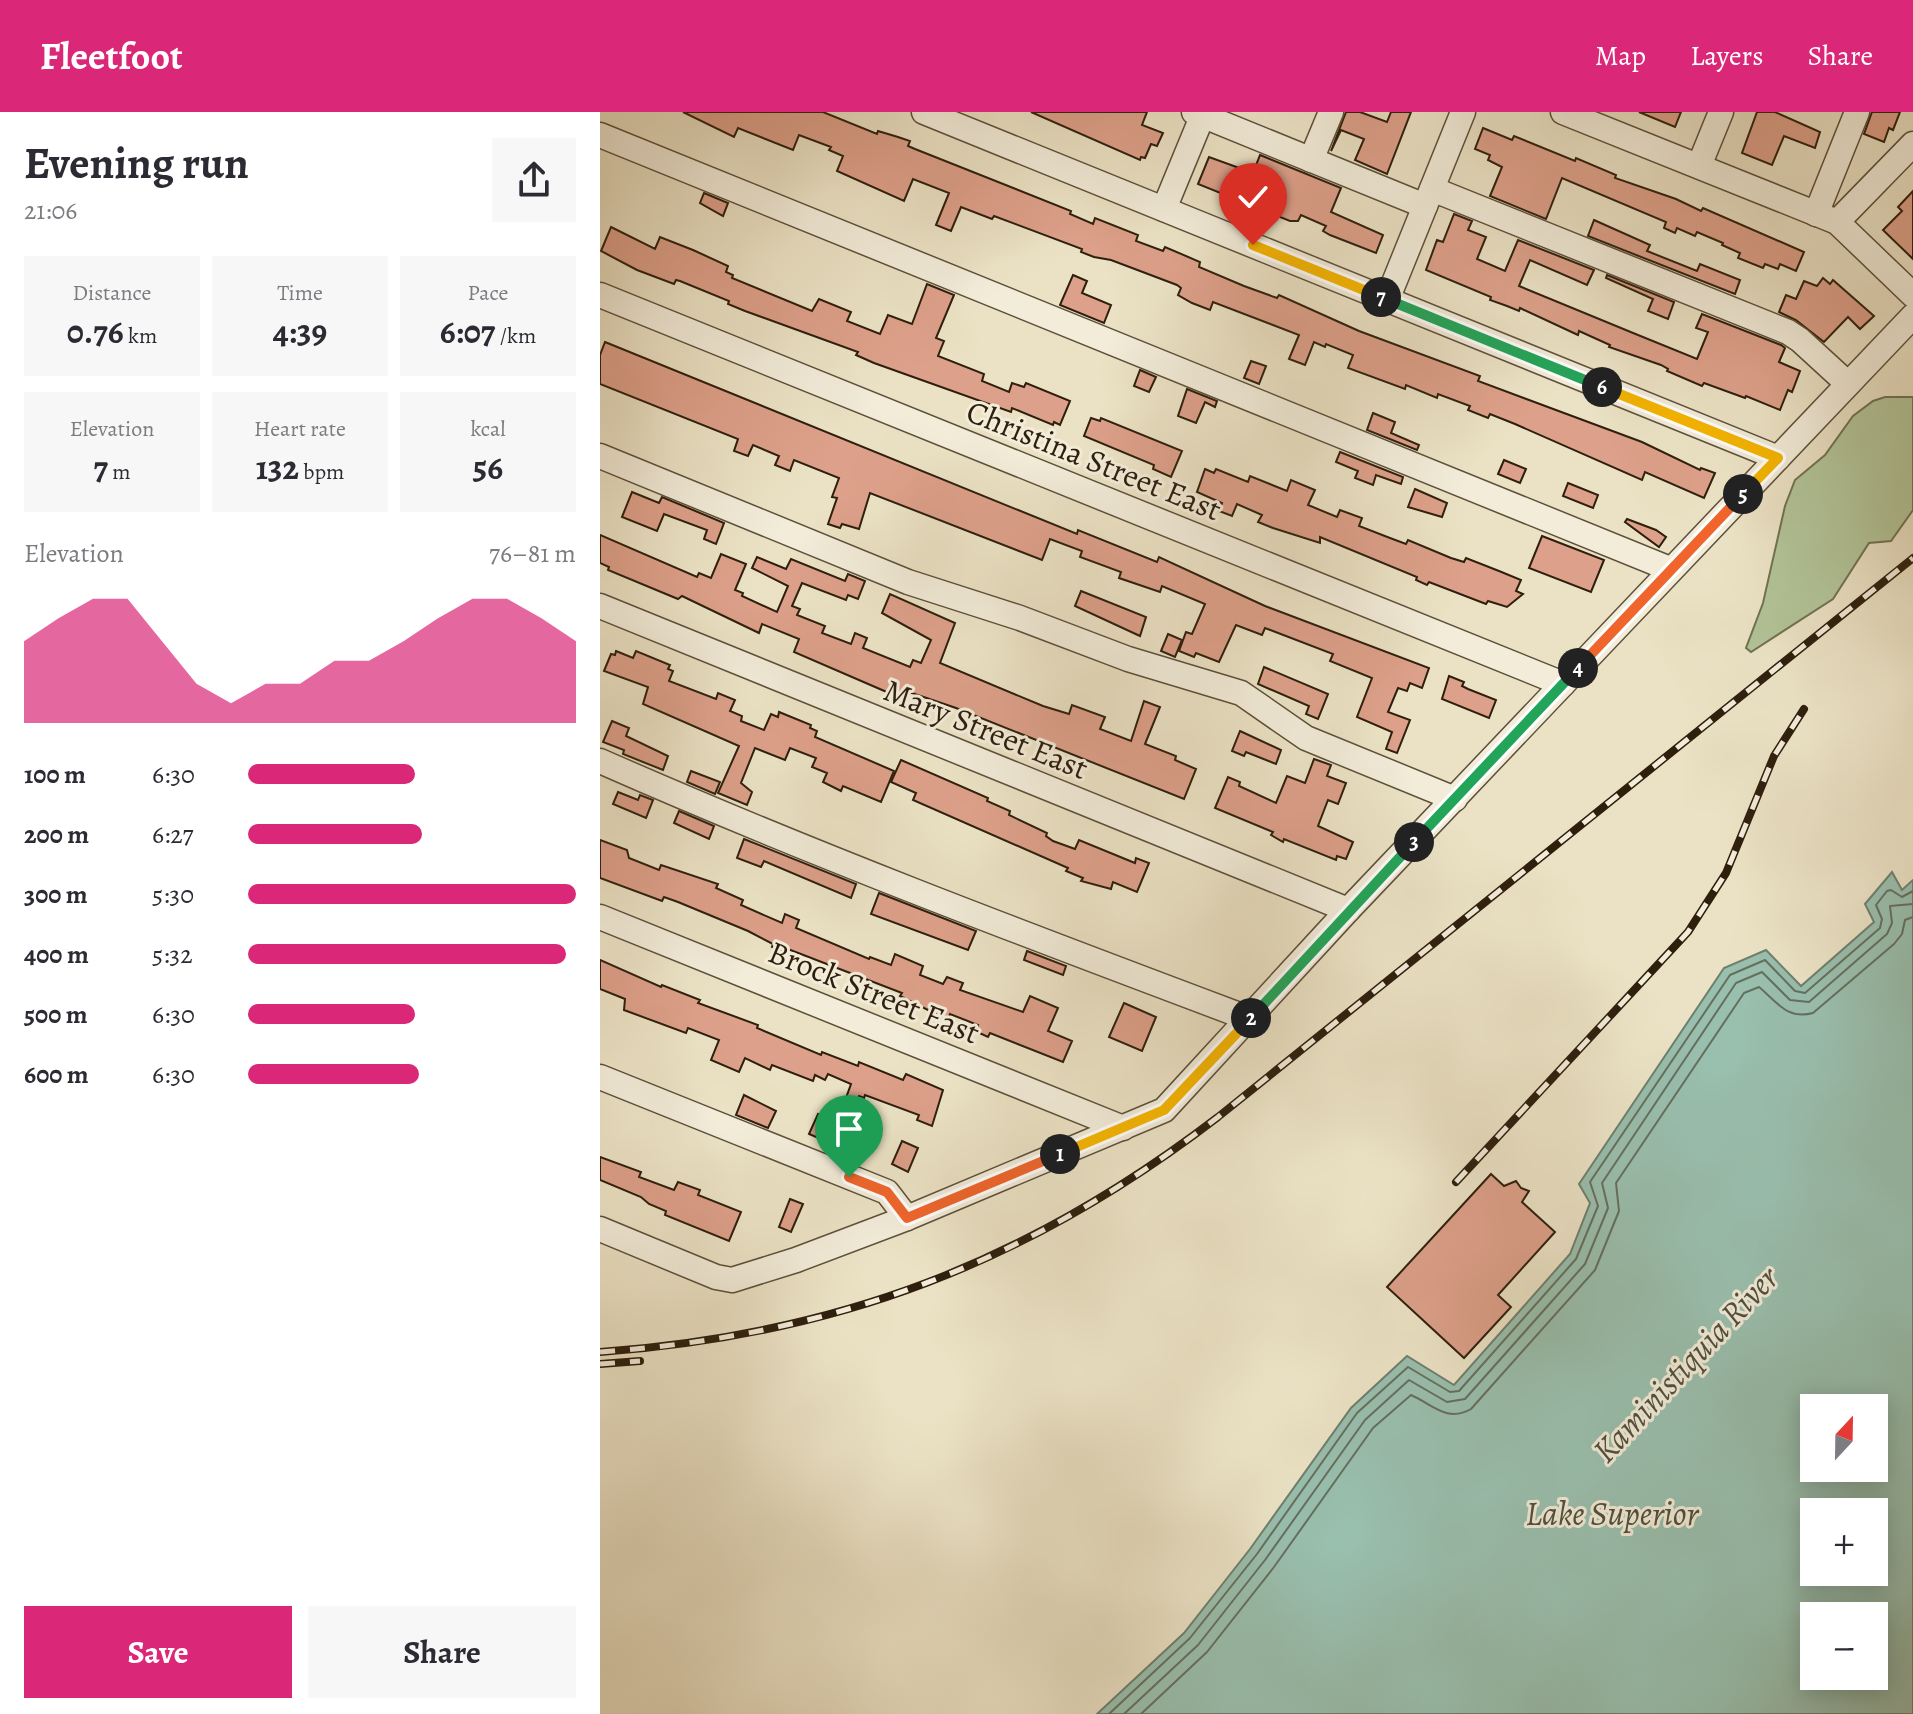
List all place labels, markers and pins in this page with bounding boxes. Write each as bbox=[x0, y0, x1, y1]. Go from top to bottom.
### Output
pin bbox=[1219, 163, 1287, 245]
pin: 7 bbox=[1361, 277, 1401, 317]
pin: 6 bbox=[1582, 367, 1622, 407]
pin: 5 bbox=[1723, 474, 1763, 514]
pin: 4 bbox=[1558, 648, 1598, 688]
pin: 3 bbox=[1394, 822, 1434, 862]
pin: 2 bbox=[1231, 998, 1271, 1038]
pin bbox=[815, 1095, 883, 1177]
pin: 1 bbox=[1040, 1134, 1080, 1174]

